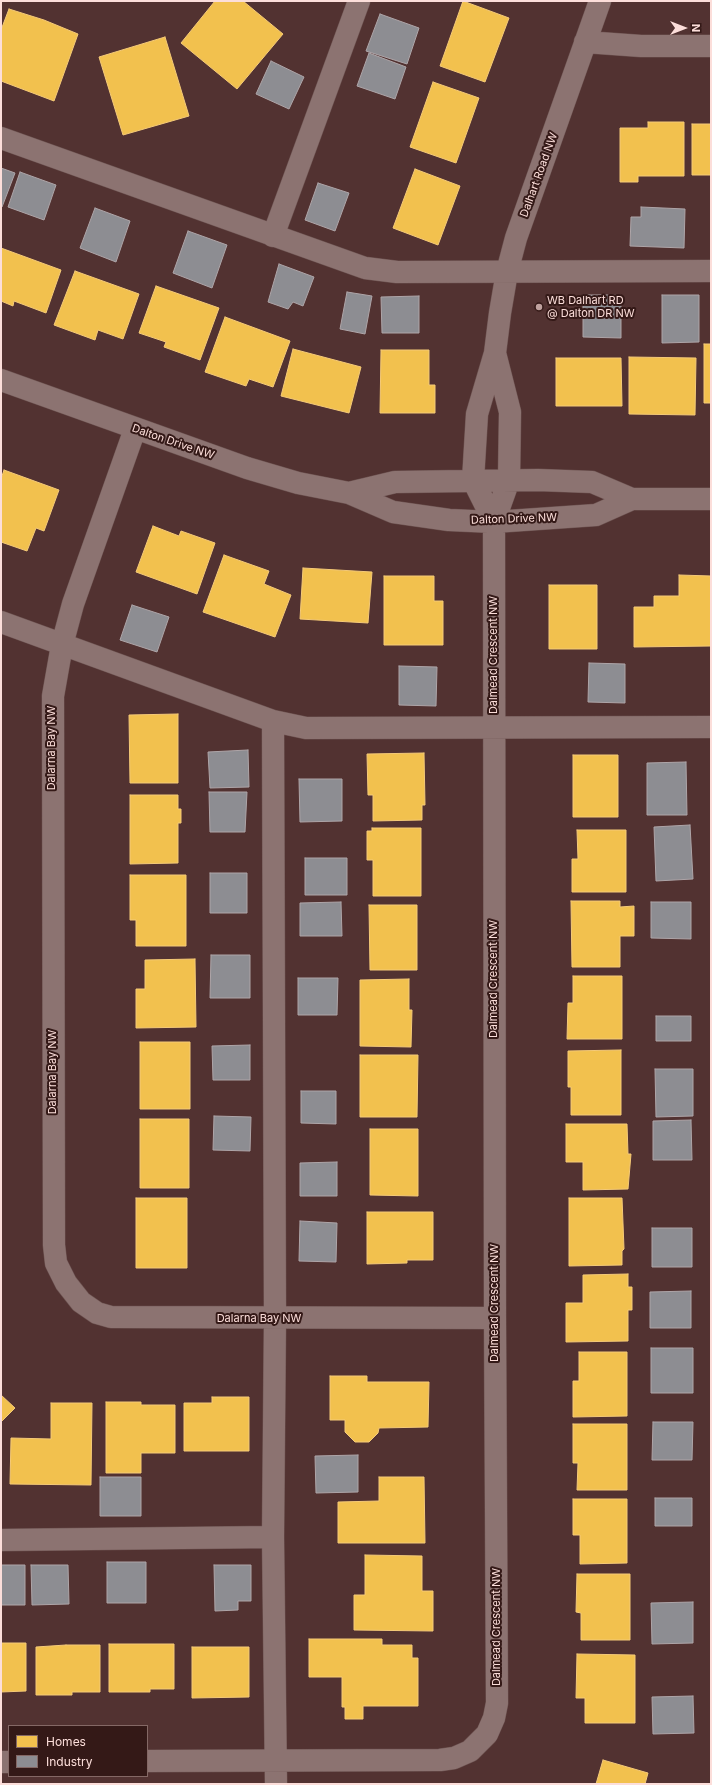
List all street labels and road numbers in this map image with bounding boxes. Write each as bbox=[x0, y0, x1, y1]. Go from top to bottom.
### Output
street label: Dalhart Road NW bbox=[518, 131, 560, 219]
street label: Dalton Drive NW bbox=[130, 422, 216, 462]
street label: Dalton Drive NW bbox=[471, 511, 557, 527]
street label: Dalmead Crescent NW bbox=[487, 596, 501, 714]
street label: Dalarna Bay NW bbox=[45, 706, 59, 790]
street label: Dalmead Crescent NW bbox=[487, 920, 501, 1038]
street label: Dalarna Bay NW bbox=[46, 1030, 60, 1114]
street label: Dalmead Crescent NW bbox=[488, 1244, 502, 1362]
street label: Dalarna Bay NW bbox=[217, 1312, 301, 1326]
street label: Dalmead Crescent NW bbox=[490, 1568, 504, 1686]

